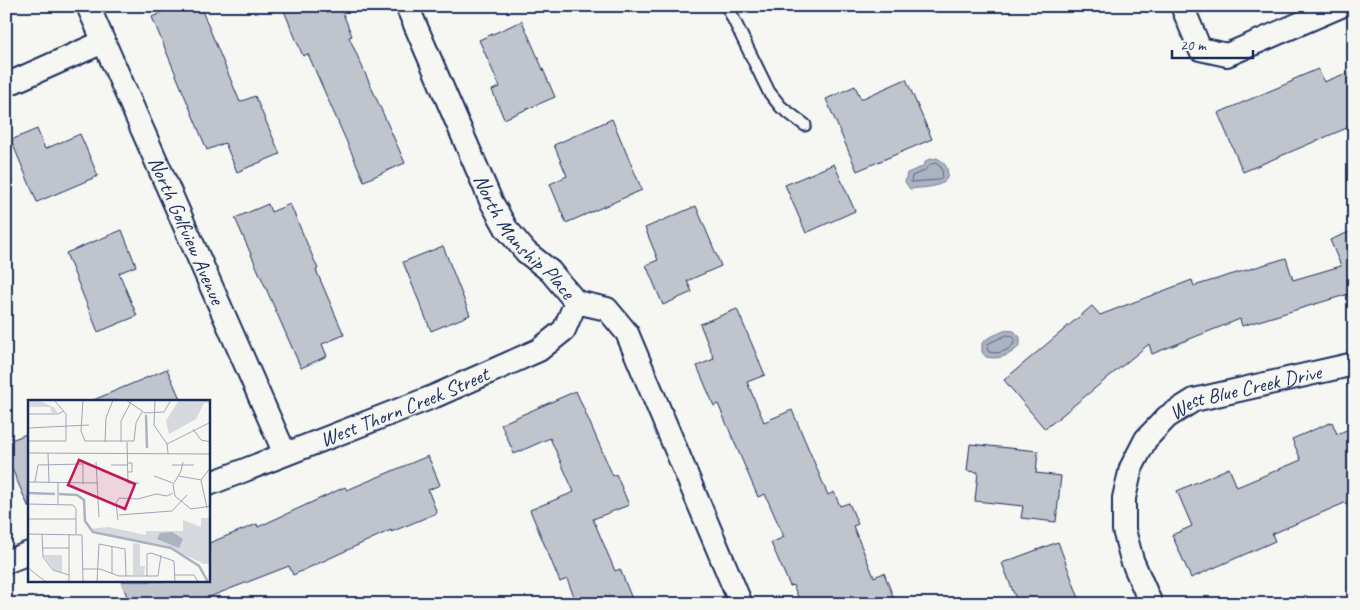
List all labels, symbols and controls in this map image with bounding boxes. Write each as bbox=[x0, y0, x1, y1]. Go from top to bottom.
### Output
scale bar bbox=[1172, 28, 1254, 60]
text: 20 m bbox=[1180, 36, 1207, 55]
street label: North Golfview Avenue bbox=[143, 152, 231, 310]
street label: North Manship Place bbox=[468, 170, 582, 305]
street label: West Blue Creek Drive bbox=[1164, 358, 1326, 426]
street label: West Thorn Creek Street bbox=[316, 360, 494, 452]
inset map bbox=[28, 400, 210, 582]

